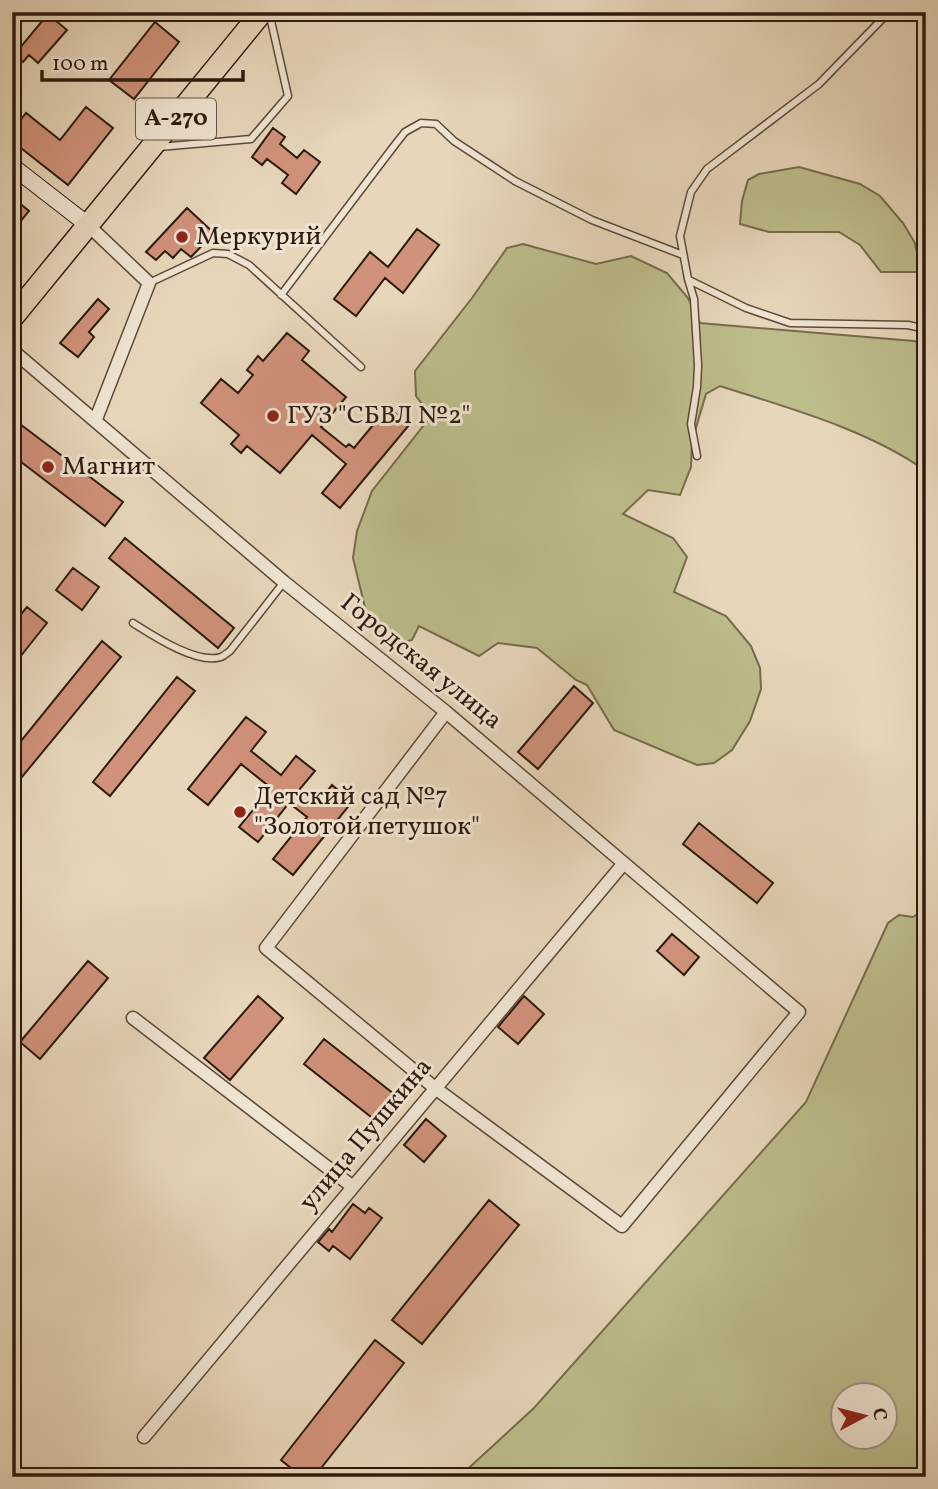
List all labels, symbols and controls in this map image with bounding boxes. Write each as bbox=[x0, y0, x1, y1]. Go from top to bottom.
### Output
scale bar bbox=[42, 38, 243, 82]
text: 100 m bbox=[52, 50, 109, 79]
road number: А-270 bbox=[136, 98, 216, 140]
place label: Меркурий bbox=[196, 219, 321, 255]
marker: Меркурий bbox=[174, 229, 190, 245]
place label: ГУЗ "СБВЛ №2" bbox=[287, 398, 470, 434]
marker: ГУЗ "СБВЛ №2" bbox=[265, 408, 281, 424]
place label: Магнит bbox=[62, 449, 155, 485]
marker: Магнит bbox=[40, 459, 56, 475]
street label: Городская улица bbox=[332, 585, 510, 739]
place label: Детский сад №7 "Золотой петушок" bbox=[254, 779, 480, 845]
marker: Детский сад №7 "Золотой петушок" bbox=[232, 804, 248, 820]
street label: улица Пушкина bbox=[291, 1051, 441, 1219]
north arrow bbox=[830, 1380, 900, 1450]
text: С bbox=[865, 1407, 893, 1422]

